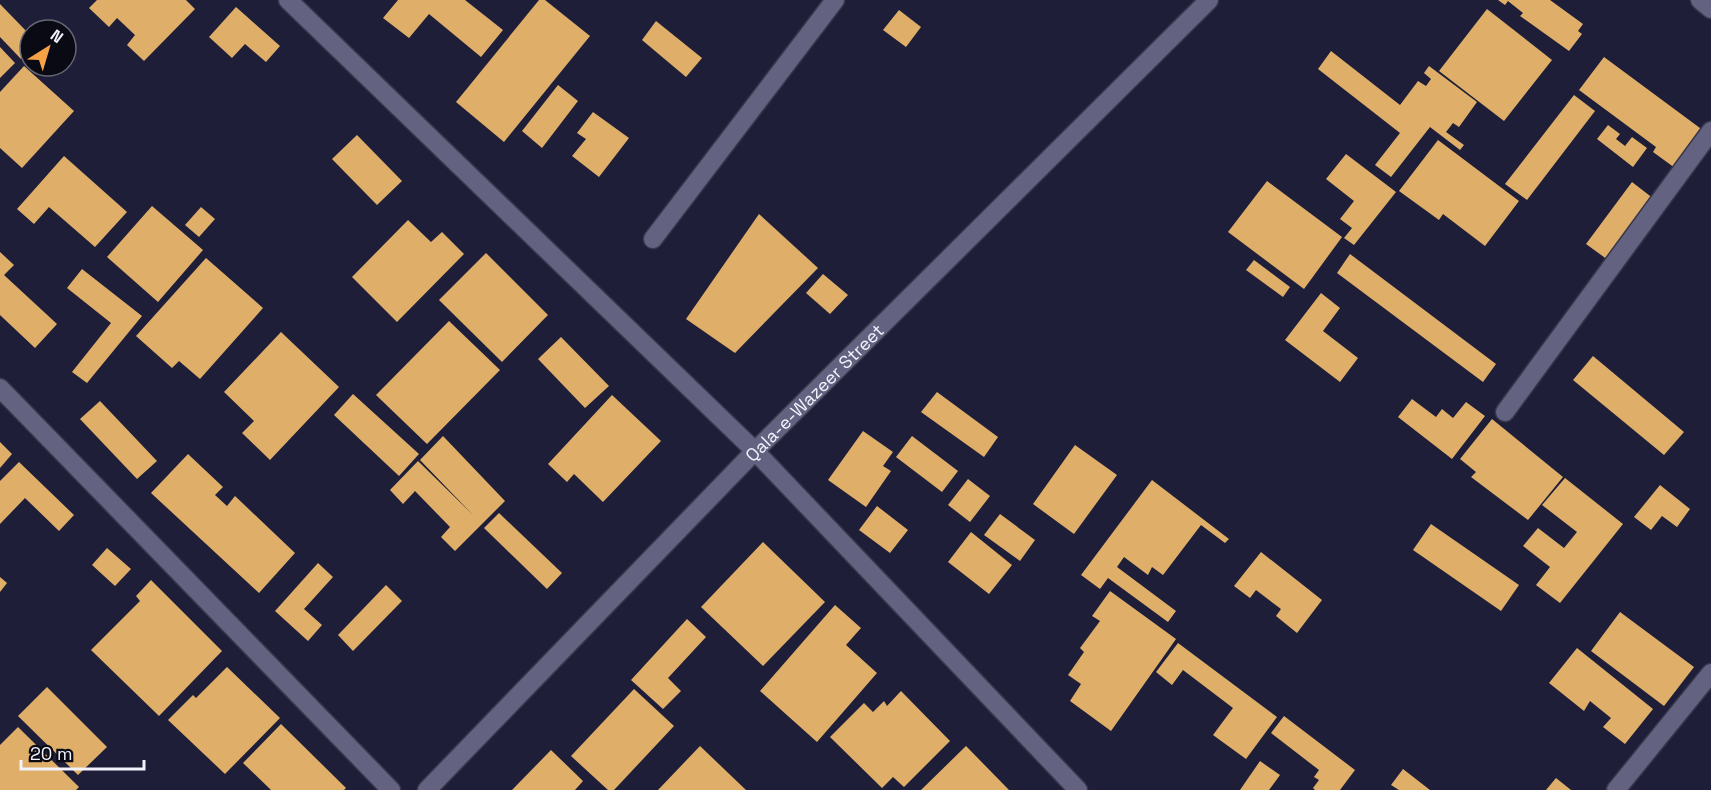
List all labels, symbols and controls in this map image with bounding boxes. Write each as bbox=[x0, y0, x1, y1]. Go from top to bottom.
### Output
north arrow bbox=[18, 18, 78, 78]
text: N bbox=[46, 25, 67, 48]
street label: Qala-e-Wazeer Street bbox=[740, 318, 888, 466]
scale bar bbox=[21, 733, 144, 771]
text: 20 m bbox=[30, 742, 73, 765]

